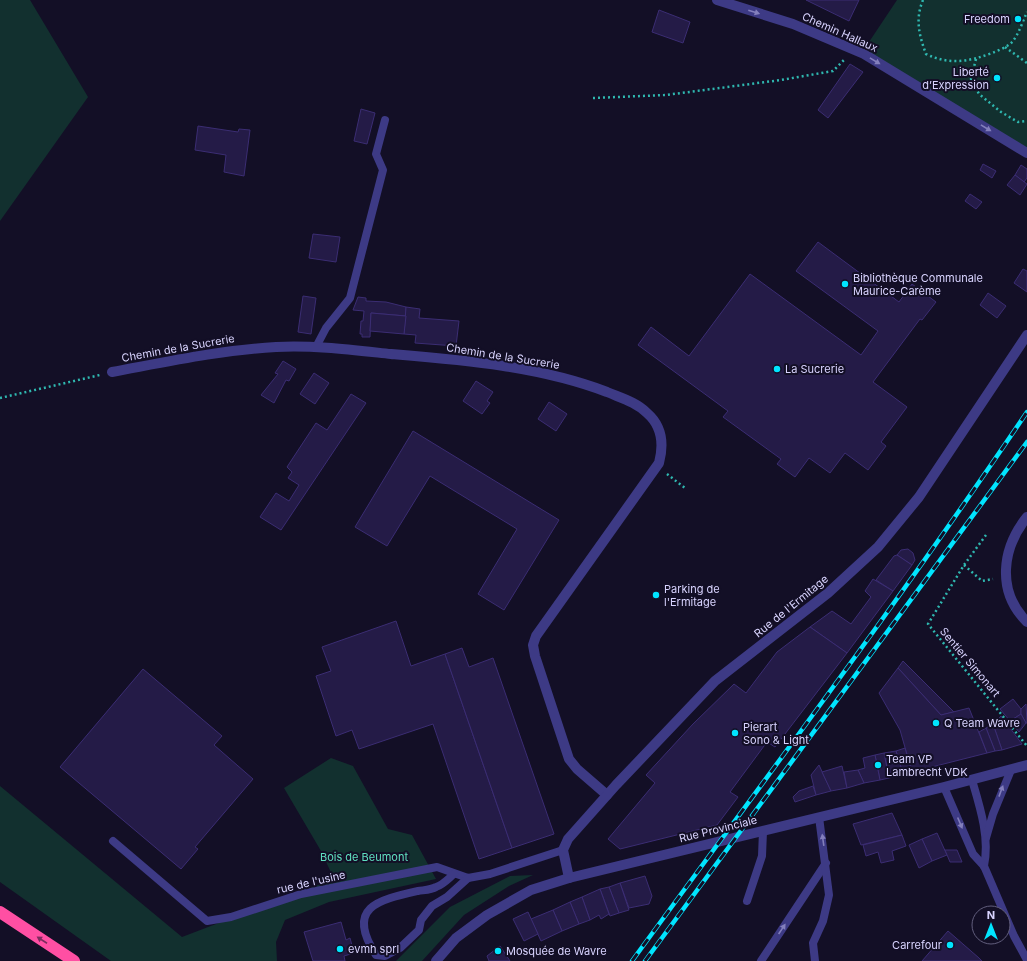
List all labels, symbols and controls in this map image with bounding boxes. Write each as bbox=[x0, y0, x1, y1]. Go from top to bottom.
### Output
one-way arrow bbox=[749, 9, 761, 15]
street label: Chemin Hallaux bbox=[800, 9, 880, 55]
place label: Freedom bbox=[964, 12, 1010, 26]
marker: Freedom bbox=[1013, 14, 1023, 24]
one-way arrow bbox=[869, 57, 881, 64]
place label: Liberté d’Expression bbox=[922, 65, 989, 92]
marker: Liberté d’Expression bbox=[992, 73, 1002, 83]
one-way arrow bbox=[981, 124, 991, 132]
place label: Bibliothèque Communale Maurice-Carème bbox=[853, 271, 983, 298]
marker: Bibliothèque Communale Maurice-Carème bbox=[840, 279, 850, 289]
street label: Chemin de la Sucrerie bbox=[120, 331, 236, 365]
street label: Chemin de la Sucrerie bbox=[445, 340, 561, 372]
place label: La Sucrerie bbox=[785, 362, 844, 376]
marker: La Sucrerie bbox=[772, 364, 782, 374]
street label: Rue de l'Ermitage bbox=[751, 572, 831, 640]
place label: Parking de l'Ermitage bbox=[664, 582, 720, 609]
marker: Parking de l'Ermitage bbox=[651, 590, 661, 600]
street label: Sentier Simonart bbox=[937, 624, 1003, 700]
place label: Q Team Wavre bbox=[944, 716, 1020, 730]
marker: Q Team Wavre bbox=[931, 718, 941, 728]
place label: Pierart Sono & Light bbox=[743, 720, 809, 747]
marker: Pierart Sono & Light bbox=[730, 728, 740, 738]
place label: Team VP Lambrecht VDK bbox=[886, 752, 968, 779]
marker: Team VP Lambrecht VDK bbox=[873, 760, 883, 770]
one-way arrow bbox=[999, 785, 1005, 797]
street label: Rue Provinciale bbox=[677, 813, 759, 845]
one-way arrow bbox=[957, 817, 963, 829]
one-way arrow bbox=[820, 834, 826, 846]
park label: Bois de Beumont bbox=[320, 850, 408, 864]
street label: rue de l'usine bbox=[275, 867, 347, 897]
north arrow bbox=[971, 905, 1011, 945]
text: N bbox=[987, 908, 995, 922]
one-way arrow bbox=[778, 923, 786, 934]
one-way arrow bbox=[36, 936, 48, 943]
place label: Carrefour bbox=[892, 938, 942, 952]
marker: Carrefour bbox=[945, 940, 955, 950]
place label: evmh sprl bbox=[348, 942, 399, 956]
marker: evmh sprl bbox=[335, 944, 345, 954]
place label: Mosquée de Wavre bbox=[506, 944, 607, 958]
marker: Mosquée de Wavre bbox=[493, 946, 503, 956]

